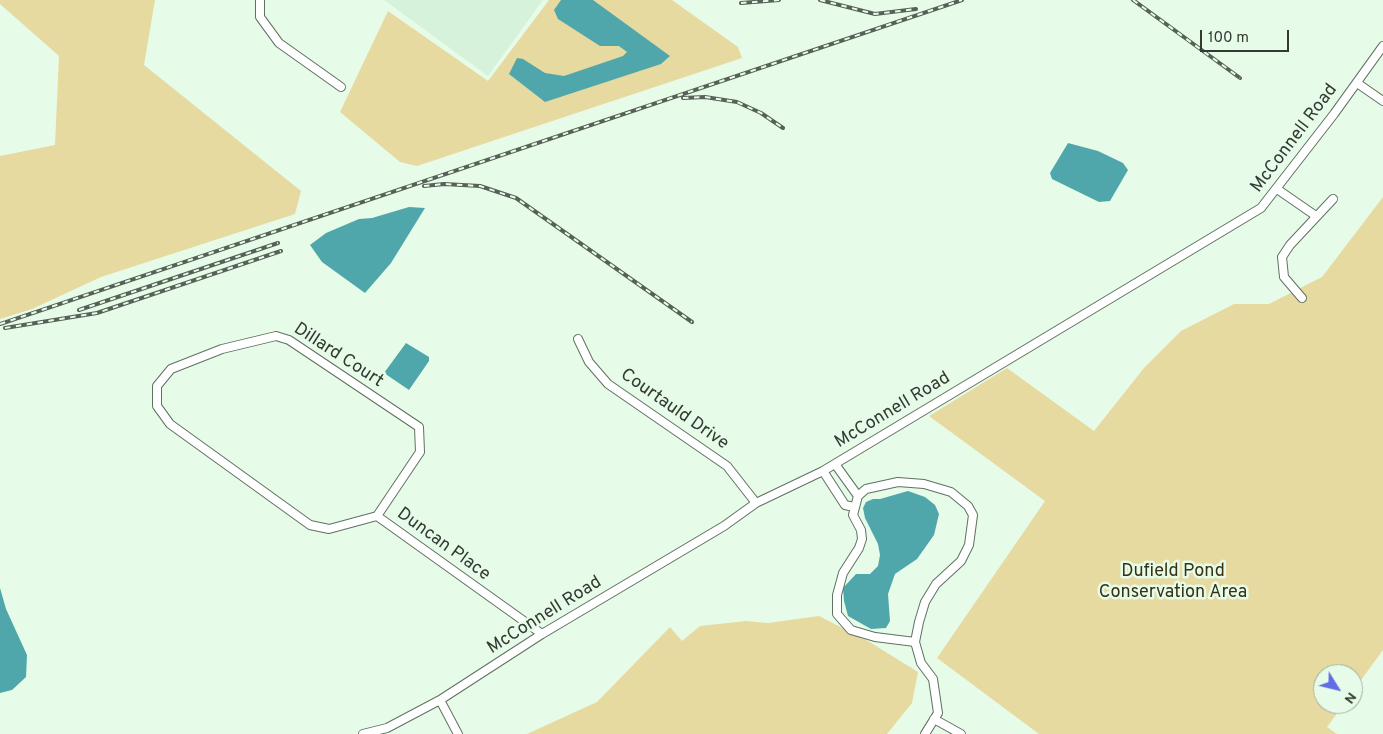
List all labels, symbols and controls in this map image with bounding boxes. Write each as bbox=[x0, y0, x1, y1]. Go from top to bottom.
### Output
scale bar bbox=[1203, 20, 1292, 52]
text: 100 m bbox=[1208, 29, 1249, 48]
street label: McConnell Road bbox=[1247, 80, 1343, 198]
street label: Dillard Court bbox=[289, 319, 387, 393]
street label: Courtauld Drive bbox=[616, 365, 732, 455]
street label: McConnell Road bbox=[831, 368, 955, 454]
street label: Duncan Place bbox=[392, 504, 494, 586]
park label: Dufield Pond Conservation Area bbox=[1099, 561, 1247, 604]
street label: McConnell Road bbox=[484, 572, 606, 660]
north arrow bbox=[1313, 664, 1363, 714]
text: N bbox=[1340, 688, 1360, 707]

